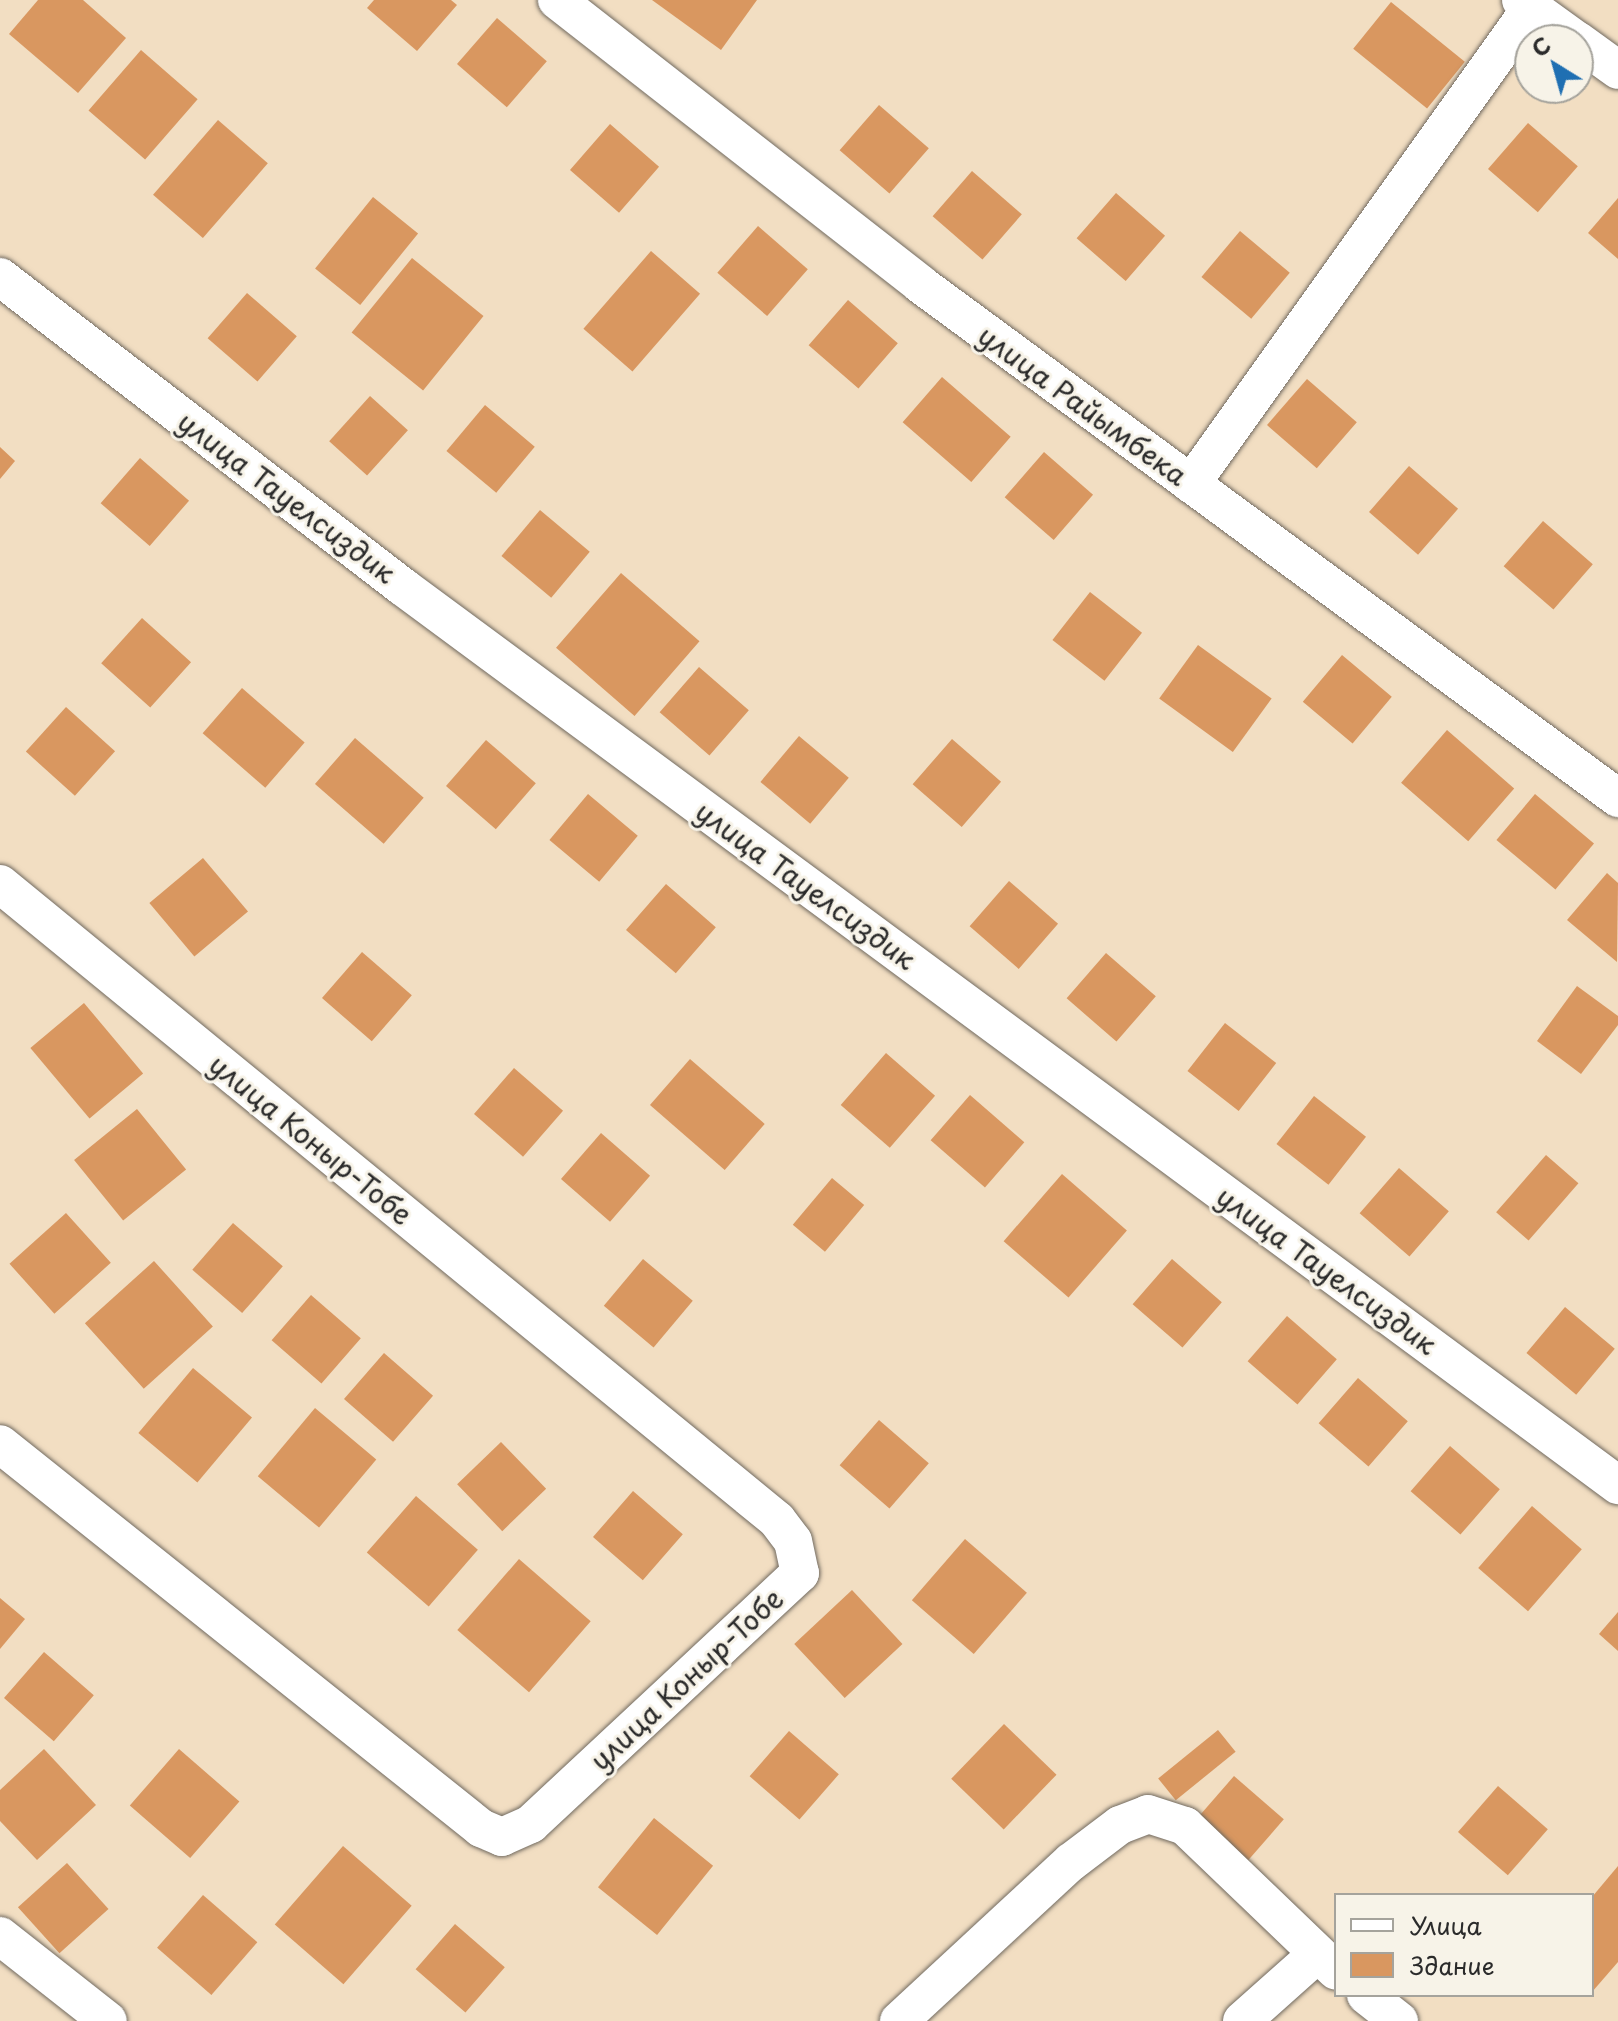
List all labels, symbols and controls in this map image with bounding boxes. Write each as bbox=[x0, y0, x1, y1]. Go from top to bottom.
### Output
north arrow bbox=[1514, 24, 1594, 104]
text: С bbox=[1524, 28, 1557, 64]
street label: улица Райымбека bbox=[972, 318, 1194, 492]
street label: улица Тауелсиздик bbox=[171, 404, 403, 590]
street label: улица Тауелсиздик bbox=[689, 793, 923, 977]
street label: улица Коныр-Тобе bbox=[202, 1046, 420, 1232]
street label: улица Тауелсиздик bbox=[1210, 1178, 1444, 1362]
street label: улица Коныр-Тобе bbox=[582, 1581, 790, 1777]
legend bbox=[1334, 1893, 1594, 1997]
text: Улица bbox=[1410, 1907, 1482, 1943]
text: Здание bbox=[1410, 1947, 1495, 1983]

